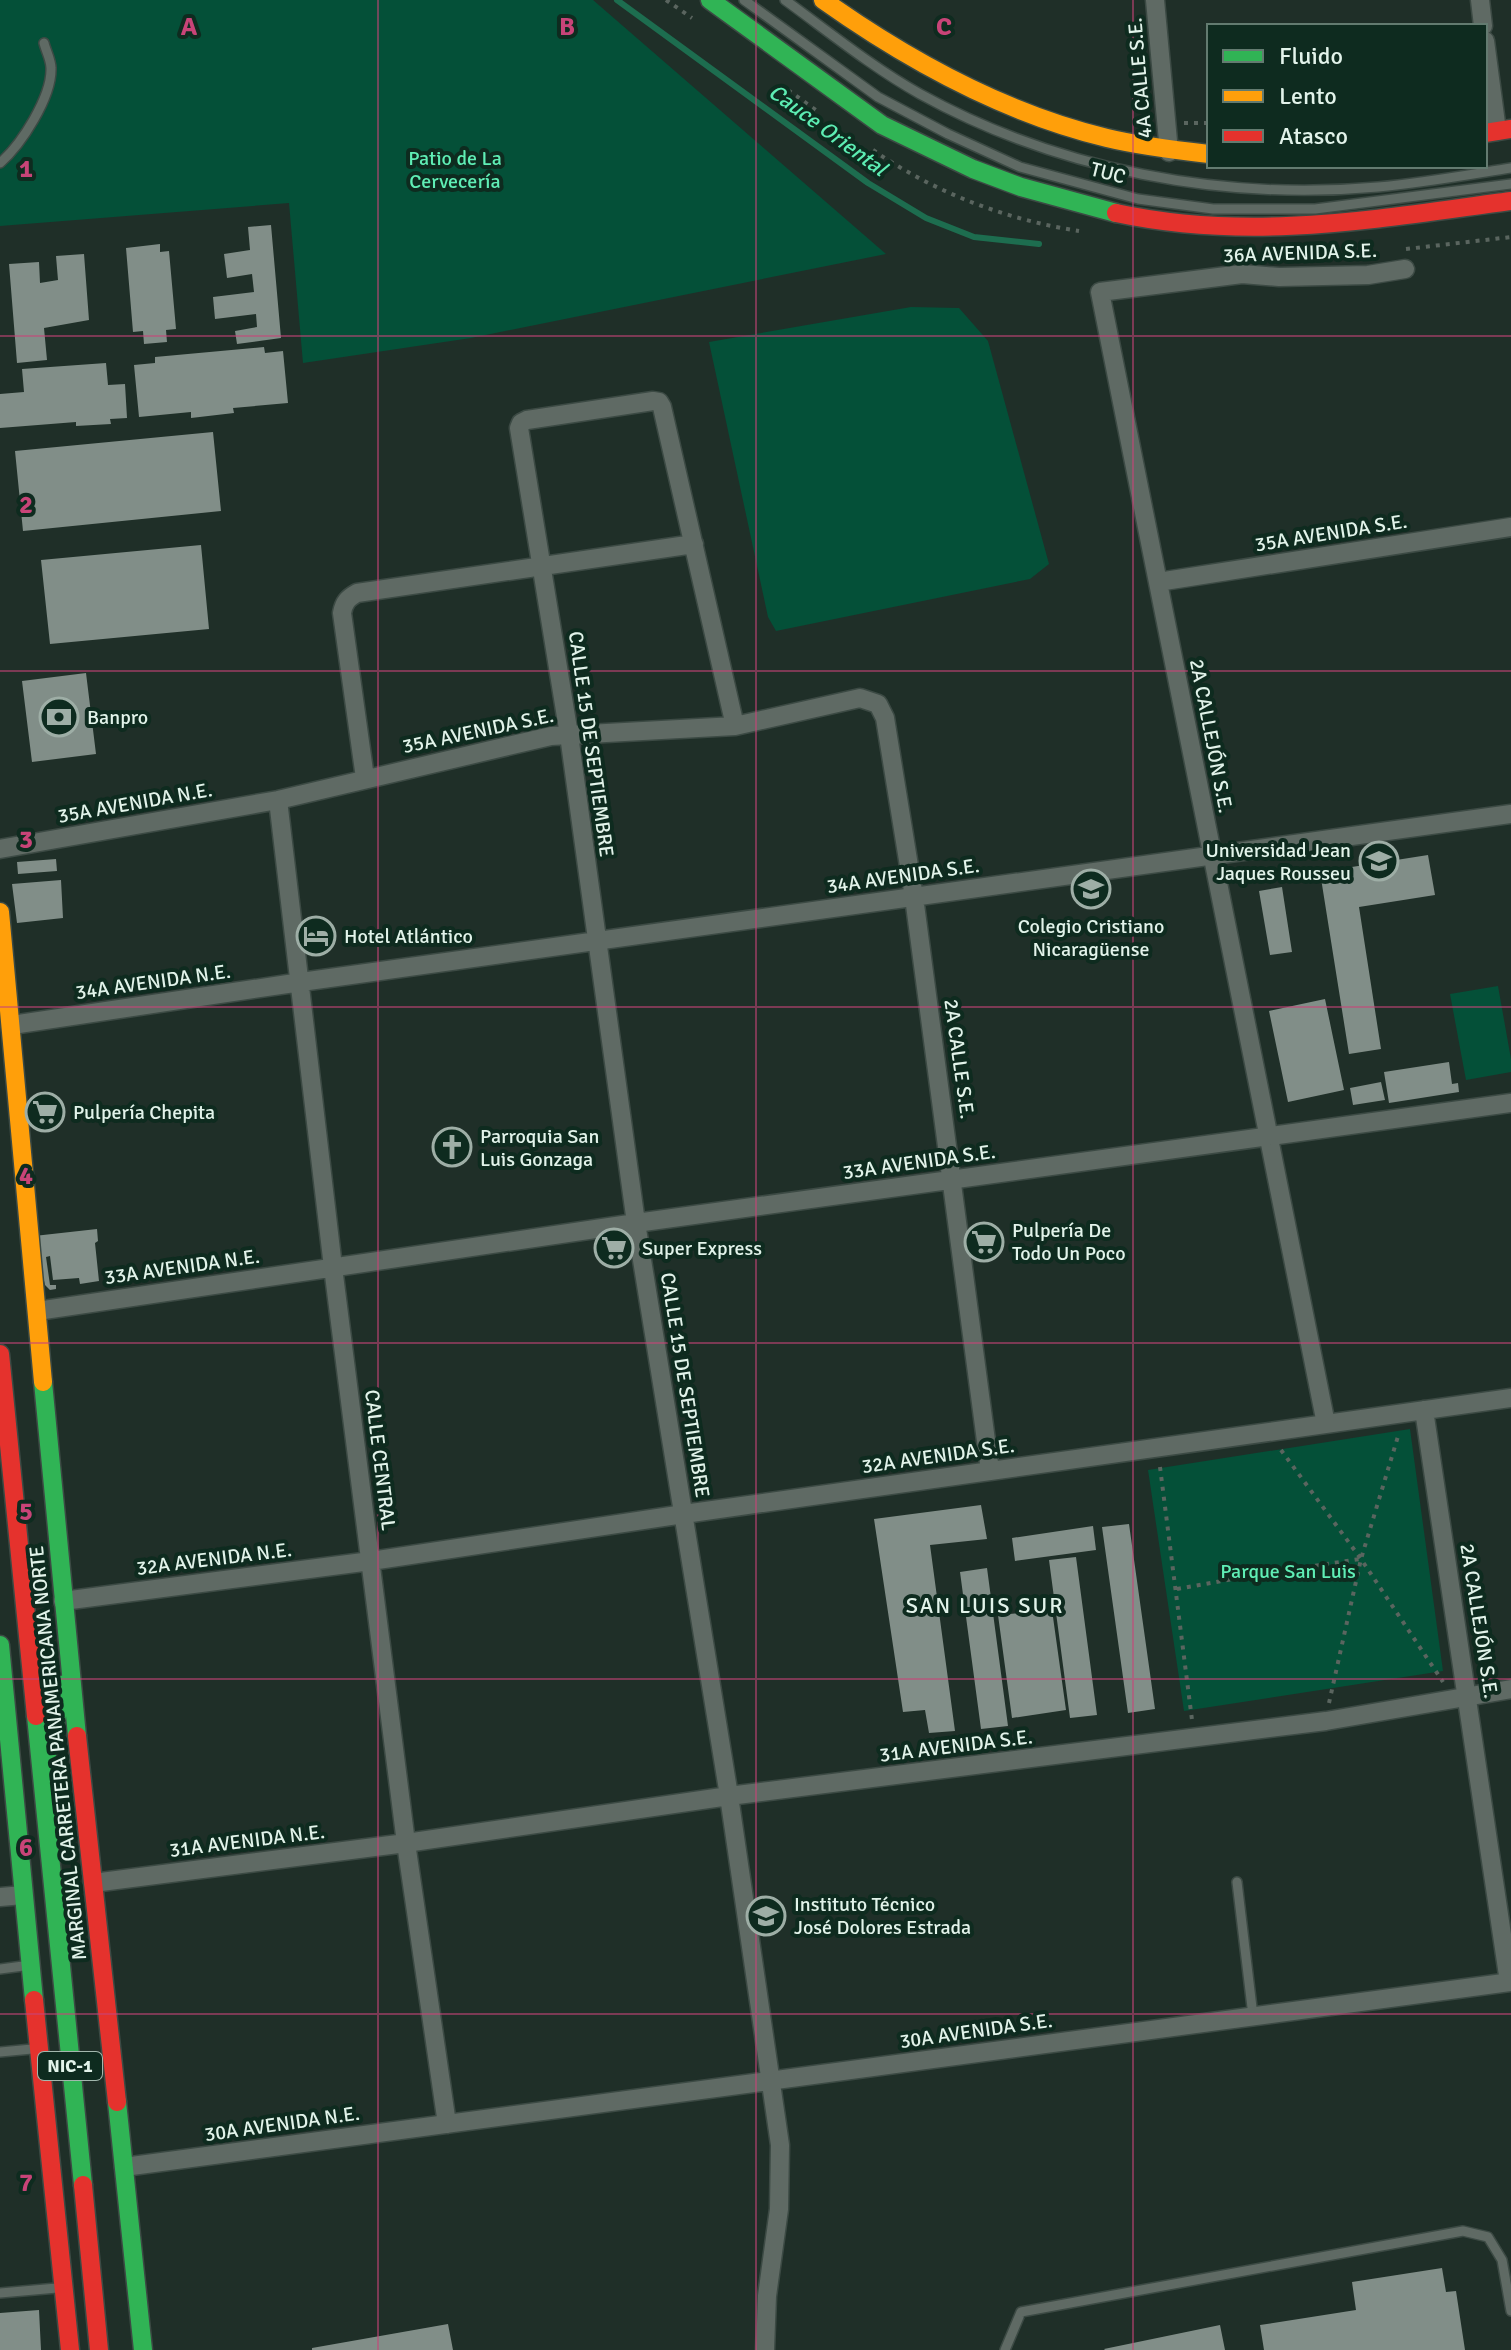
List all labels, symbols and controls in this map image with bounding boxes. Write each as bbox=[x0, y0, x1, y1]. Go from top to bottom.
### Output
text: A bbox=[181, 11, 198, 43]
text: B bbox=[559, 11, 575, 43]
text: C bbox=[936, 11, 952, 43]
street label: 4A CALLE S.E. bbox=[1122, 17, 1158, 139]
legend bbox=[1207, 24, 1487, 168]
text: Fluido bbox=[1279, 41, 1343, 71]
water label: Cauce Oriental bbox=[764, 78, 894, 183]
text: Lento bbox=[1279, 81, 1337, 111]
text: Atasco bbox=[1279, 121, 1348, 151]
park label: Patio de La Cervecería bbox=[408, 146, 502, 194]
text: 1 bbox=[19, 153, 33, 185]
street label: TUC bbox=[1088, 157, 1128, 189]
street label: 36A AVENIDA S.E. bbox=[1223, 238, 1377, 268]
text: 2 bbox=[19, 489, 33, 521]
street label: 35A AVENIDA S.E. bbox=[1253, 509, 1409, 557]
street label: CALLE 15 DE SEPTIEMBRE bbox=[563, 630, 619, 858]
street label: 2A CALLEJÓN S.E. bbox=[1184, 657, 1238, 815]
bank icon: Banpro bbox=[38, 696, 80, 738]
street label: 35A AVENIDA S.E. bbox=[400, 703, 556, 759]
place label: Banpro bbox=[87, 705, 148, 730]
street label: 35A AVENIDA N.E. bbox=[56, 777, 214, 829]
text: 3 bbox=[19, 824, 33, 856]
place label: Universidad Jean Jaques Rousseu bbox=[1205, 838, 1351, 886]
school or university icon: Universidad Jean Jaques Rousseu bbox=[1358, 840, 1400, 882]
street label: 34A AVENIDA S.E. bbox=[825, 853, 981, 899]
school or university icon: Colegio Cristiano Nicaragüense bbox=[1070, 868, 1112, 910]
place label: Colegio Cristiano Nicaragüense bbox=[1018, 914, 1164, 962]
hotel icon: Hotel Atlántico bbox=[295, 915, 337, 957]
place label: Hotel Atlántico bbox=[344, 924, 473, 949]
street label: 34A AVENIDA N.E. bbox=[74, 959, 232, 1005]
street label: 2A CALLE S.E. bbox=[938, 997, 980, 1121]
supermarket icon: Pulpería Chepita bbox=[24, 1091, 66, 1133]
place label: Pulpería Chepita bbox=[73, 1100, 215, 1125]
place label: Parroquia San Luis Gonzaga bbox=[480, 1124, 599, 1172]
church icon: Parroquia San Luis Gonzaga bbox=[431, 1126, 473, 1168]
street label: 33A AVENIDA S.E. bbox=[841, 1139, 997, 1185]
text: 4 bbox=[19, 1160, 33, 1192]
place label: Pulpería De Todo Un Poco bbox=[1012, 1218, 1126, 1266]
supermarket icon: Pulpería De Todo Un Poco bbox=[963, 1221, 1005, 1263]
supermarket icon: Super Express bbox=[593, 1227, 635, 1269]
place label: Super Express bbox=[642, 1236, 762, 1261]
street label: 33A AVENIDA N.E. bbox=[103, 1244, 261, 1290]
street label: CALLE 15 DE SEPTIEMBRE bbox=[655, 1271, 715, 1499]
street label: CALLE CENTRAL bbox=[359, 1388, 401, 1532]
street label: 32A AVENIDA S.E. bbox=[860, 1433, 1016, 1479]
text: 5 bbox=[19, 1496, 33, 1528]
street label: 32A AVENIDA N.E. bbox=[135, 1537, 293, 1581]
street label: 2A CALLEJÓN S.E. bbox=[1454, 1542, 1504, 1700]
street label: MARGINAL CARRETERA PANAMERICANA NORTE bbox=[24, 1545, 92, 1961]
park label: Parque San Luis bbox=[1220, 1559, 1356, 1584]
district label: SAN LUIS SUR bbox=[906, 1592, 1064, 1619]
street label: 31A AVENIDA S.E. bbox=[878, 1724, 1034, 1768]
street label: 31A AVENIDA N.E. bbox=[168, 1819, 326, 1863]
text: 6 bbox=[19, 1832, 33, 1864]
place label: Instituto Técnico José Dolores Estrada bbox=[794, 1892, 971, 1940]
school or university icon: Instituto Técnico José Dolores Estrada bbox=[745, 1895, 787, 1937]
street label: 30A AVENIDA S.E. bbox=[898, 2008, 1054, 2054]
road number: NIC-1 bbox=[38, 2052, 102, 2080]
street label: 30A AVENIDA N.E. bbox=[203, 2101, 361, 2147]
text: 7 bbox=[19, 2167, 33, 2199]

